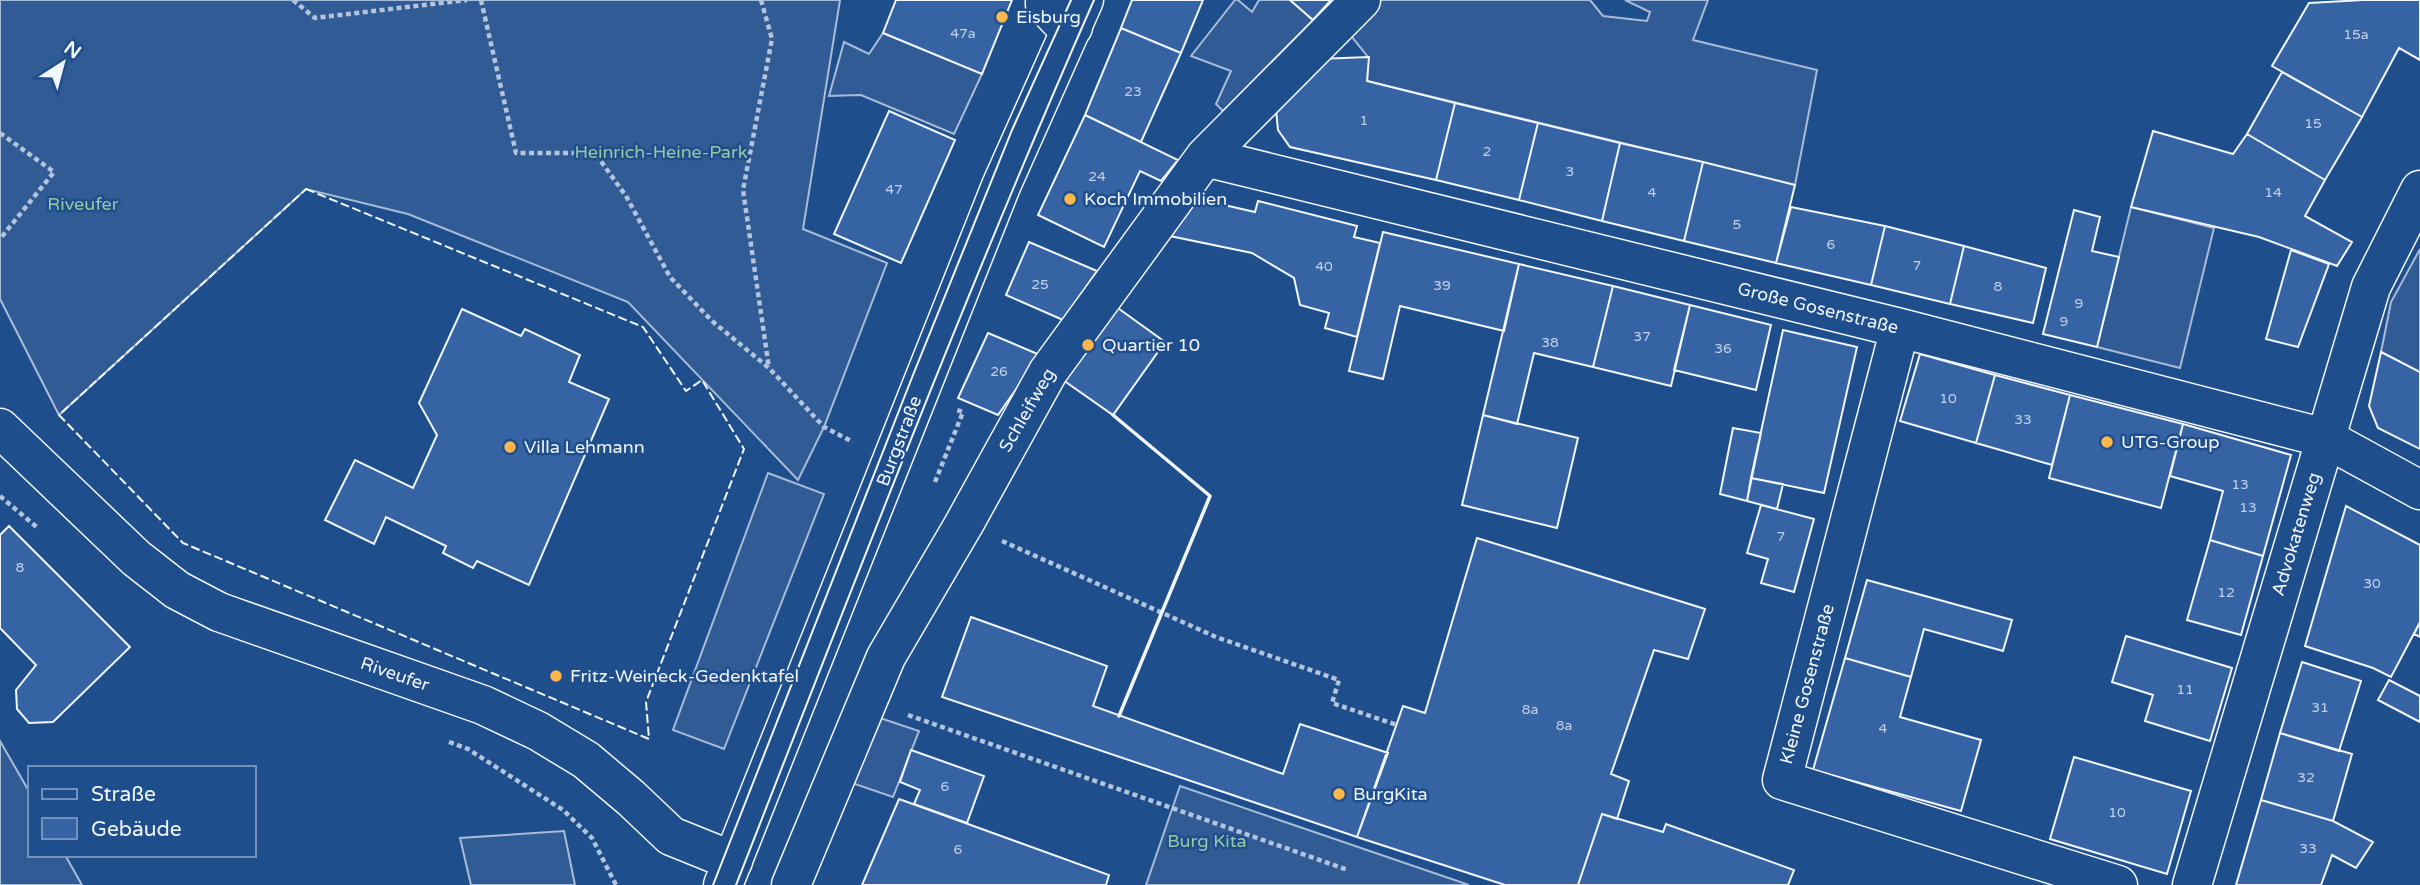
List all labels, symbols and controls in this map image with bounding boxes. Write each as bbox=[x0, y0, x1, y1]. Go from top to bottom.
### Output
place label: Eisburg bbox=[1016, 6, 1081, 28]
marker: Eisburg bbox=[994, 9, 1010, 25]
house number: 47a bbox=[950, 25, 976, 42]
house number: 15a bbox=[2343, 26, 2369, 43]
north arrow bbox=[28, 28, 98, 98]
text: N bbox=[60, 37, 85, 63]
house number: 23 bbox=[1124, 83, 1142, 100]
house number: 1 bbox=[1360, 112, 1368, 129]
house number: 15 bbox=[2304, 115, 2322, 132]
park label: Heinrich-Heine-Park bbox=[574, 141, 748, 163]
house number: 2 bbox=[1483, 143, 1491, 160]
house number: 3 bbox=[1566, 163, 1574, 180]
house number: 24 bbox=[1088, 168, 1106, 185]
house number: 47 bbox=[885, 181, 903, 198]
house number: 4 bbox=[1648, 184, 1657, 201]
house number: 14 bbox=[2264, 184, 2282, 201]
place label: Koch Immobilien bbox=[1084, 188, 1227, 210]
marker: Koch Immobilien bbox=[1062, 191, 1078, 207]
park label: Riveufer bbox=[47, 193, 119, 215]
house number: 5 bbox=[1733, 216, 1741, 233]
house number: 6 bbox=[1827, 236, 1836, 253]
house number: 7 bbox=[1913, 257, 1921, 274]
house number: 40 bbox=[1315, 258, 1333, 275]
house number: 25 bbox=[1031, 276, 1049, 293]
house number: 39 bbox=[1433, 277, 1451, 294]
street label: Große Gosenstraße bbox=[1735, 277, 1901, 339]
house number: 8 bbox=[1994, 278, 2003, 295]
house number: 9 bbox=[2075, 295, 2083, 312]
house number: 9 bbox=[2060, 313, 2068, 330]
house number: 37 bbox=[1633, 328, 1651, 345]
place label: Quartier 10 bbox=[1102, 334, 1200, 356]
house number: 38 bbox=[1541, 334, 1559, 351]
marker: Quartier 10 bbox=[1080, 337, 1096, 353]
house number: 36 bbox=[1714, 340, 1732, 357]
house number: 26 bbox=[990, 363, 1008, 380]
street label: Schleifweg bbox=[994, 364, 1060, 456]
house number: 10 bbox=[1939, 390, 1957, 407]
street label: Burgstraße bbox=[872, 393, 926, 489]
house number: 33 bbox=[2014, 411, 2032, 428]
place label: UTG-Group bbox=[2121, 431, 2220, 453]
marker: UTG-Group bbox=[2099, 434, 2115, 450]
place label: Villa Lehmann bbox=[524, 436, 645, 458]
marker: Villa Lehmann bbox=[502, 439, 518, 455]
street label: Advokatenweg bbox=[2267, 470, 2325, 598]
house number: 13 bbox=[2231, 476, 2249, 493]
house number: 13 bbox=[2239, 499, 2257, 516]
house number: 7 bbox=[1777, 528, 1785, 545]
house number: 8 bbox=[16, 559, 25, 576]
house number: 30 bbox=[2363, 575, 2381, 592]
house number: 12 bbox=[2217, 584, 2235, 601]
street label: Kleine Gosenstraße bbox=[1775, 601, 1839, 767]
street label: Riveufer bbox=[358, 652, 432, 696]
place label: Fritz-Weineck-Gedenktafel bbox=[570, 665, 799, 687]
marker: Fritz-Weineck-Gedenktafel bbox=[548, 668, 564, 684]
house number: 11 bbox=[2176, 681, 2194, 698]
house number: 31 bbox=[2311, 699, 2329, 716]
house number: 8a bbox=[1522, 701, 1538, 718]
house number: 8a bbox=[1556, 717, 1572, 734]
house number: 4 bbox=[1879, 720, 1888, 737]
legend bbox=[28, 766, 256, 857]
house number: 32 bbox=[2297, 769, 2315, 786]
house number: 6 bbox=[941, 778, 950, 795]
text: Straße bbox=[91, 782, 156, 807]
place label: BurgKita bbox=[1353, 783, 1428, 805]
marker: BurgKita bbox=[1331, 786, 1347, 802]
house number: 10 bbox=[2108, 804, 2126, 821]
text: Gebäude bbox=[91, 817, 182, 842]
park label: Burg Kita bbox=[1167, 830, 1247, 852]
house number: 33 bbox=[2299, 840, 2317, 857]
house number: 6 bbox=[954, 841, 963, 858]

